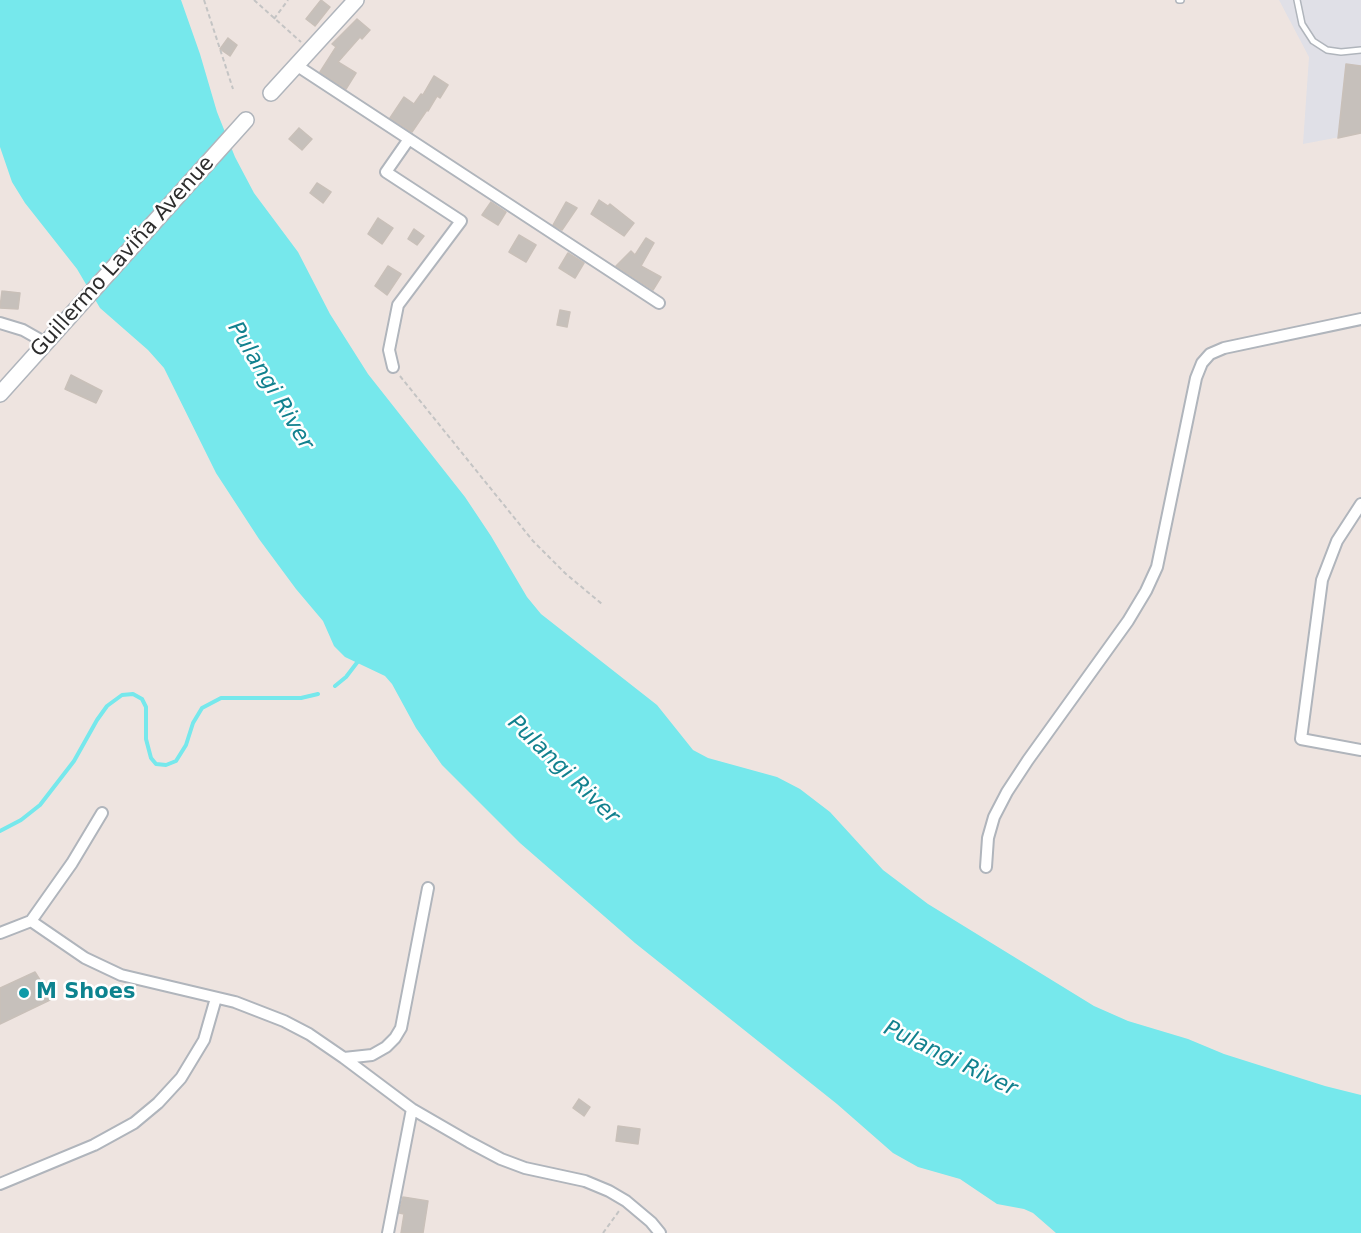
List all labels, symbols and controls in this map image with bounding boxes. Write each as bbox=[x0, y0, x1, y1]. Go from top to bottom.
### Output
street label: Guillermo Laviña Avenue bbox=[26, 151, 220, 363]
water label: Pulangi River bbox=[221, 317, 319, 455]
water label: Pulangi River bbox=[502, 710, 624, 830]
place label: M Shoes bbox=[36, 980, 135, 1006]
marker: M Shoes bbox=[17, 986, 31, 1000]
water label: Pulangi River bbox=[879, 1015, 1021, 1103]

